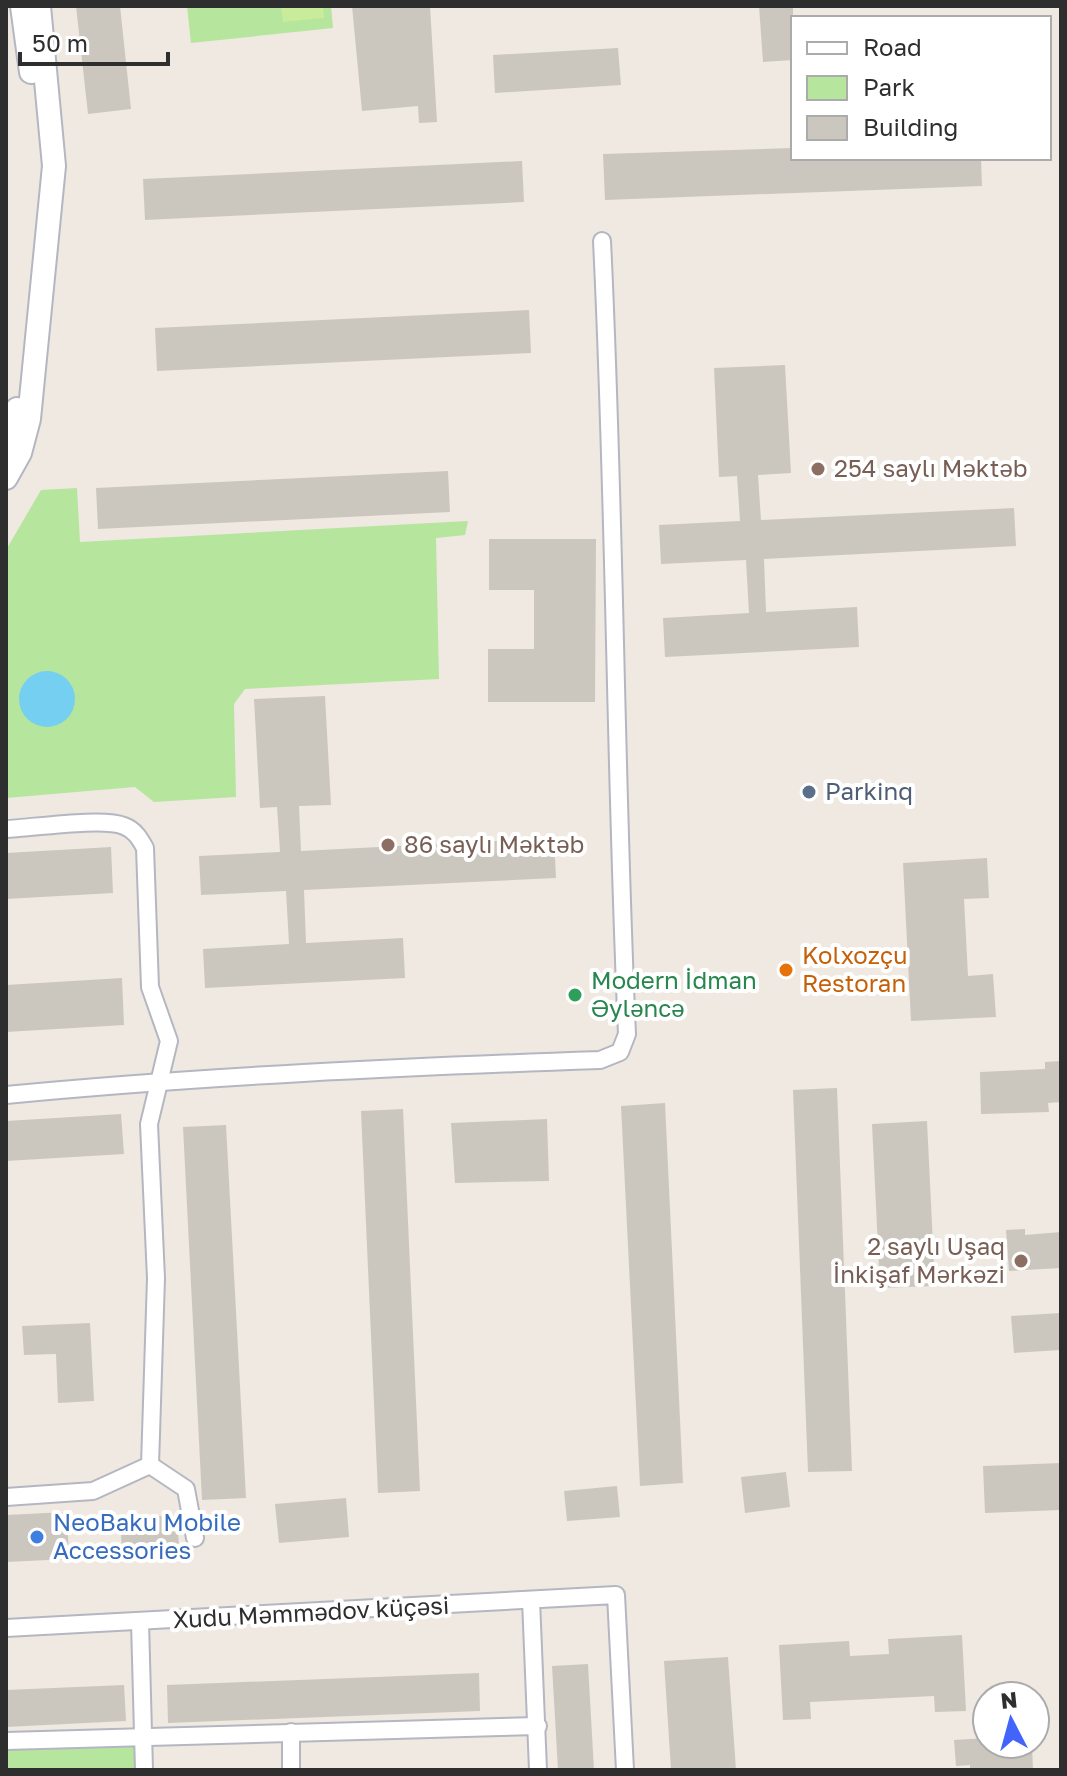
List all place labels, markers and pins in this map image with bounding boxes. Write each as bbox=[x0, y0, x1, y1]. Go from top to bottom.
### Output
place label: 254 saylı Məktəb bbox=[834, 453, 1028, 482]
marker: 254 saylı Məktəb bbox=[809, 460, 827, 478]
place label: Parkinq bbox=[825, 776, 913, 805]
marker: Parkinq bbox=[800, 783, 818, 801]
place label: 86 saylı Məktəb bbox=[404, 829, 584, 858]
marker: 86 saylı Məktəb bbox=[379, 836, 397, 854]
place label: Kolxozçu Restoran bbox=[802, 940, 908, 997]
marker: Kolxozçu Restoran bbox=[777, 961, 795, 979]
place label: Modern İdman Əyləncə bbox=[591, 965, 757, 1022]
marker: Modern İdman Əyləncə bbox=[566, 986, 584, 1004]
place label: 2 saylı Uşaq İnkişaf Mərkəzi bbox=[833, 1231, 1005, 1288]
marker: 2 saylı Uşaq İnkişaf Mərkəzi bbox=[1012, 1252, 1030, 1270]
place label: NeoBaku Mobile Accessories bbox=[53, 1507, 241, 1564]
marker: NeoBaku Mobile Accessories bbox=[28, 1528, 46, 1546]

